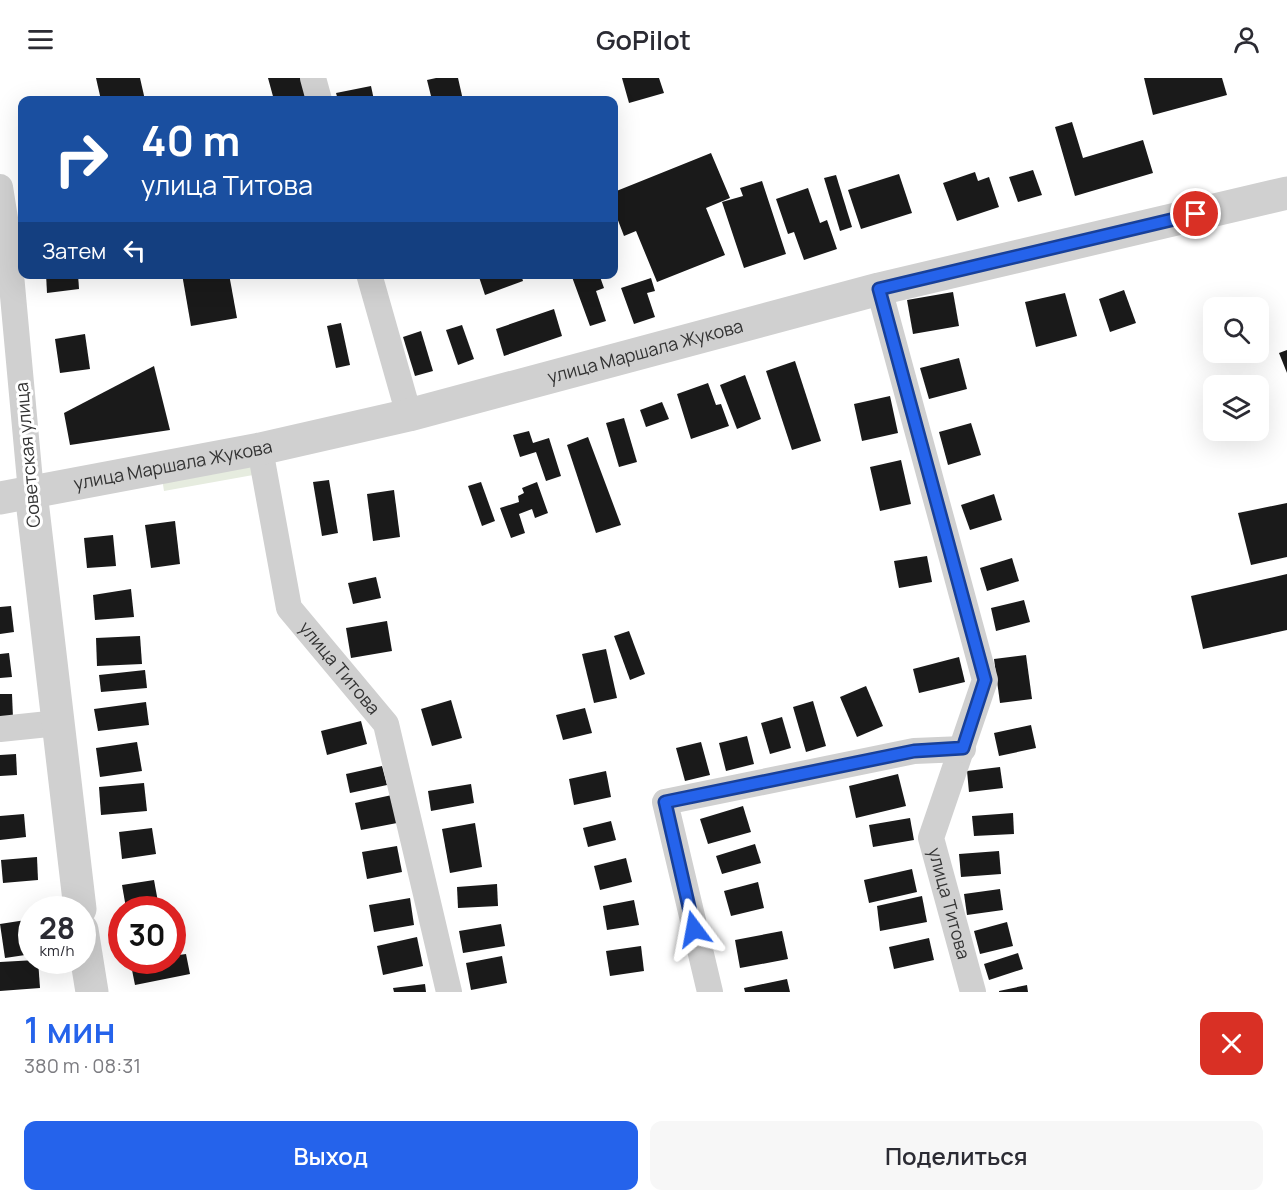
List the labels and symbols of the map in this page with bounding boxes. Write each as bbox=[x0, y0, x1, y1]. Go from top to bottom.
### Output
pin bbox=[1170, 188, 1221, 239]
street label: улица Маршала Жукова bbox=[544, 313, 746, 388]
street label: Советская улица bbox=[9, 381, 45, 529]
street label: улица Маршала Жукова bbox=[71, 434, 274, 495]
street label: улица Титова bbox=[294, 616, 386, 719]
street label: улица Титова bbox=[923, 845, 977, 962]
speed limit sign: 30 bbox=[108, 896, 186, 974]
position arrow bbox=[662, 897, 726, 961]

